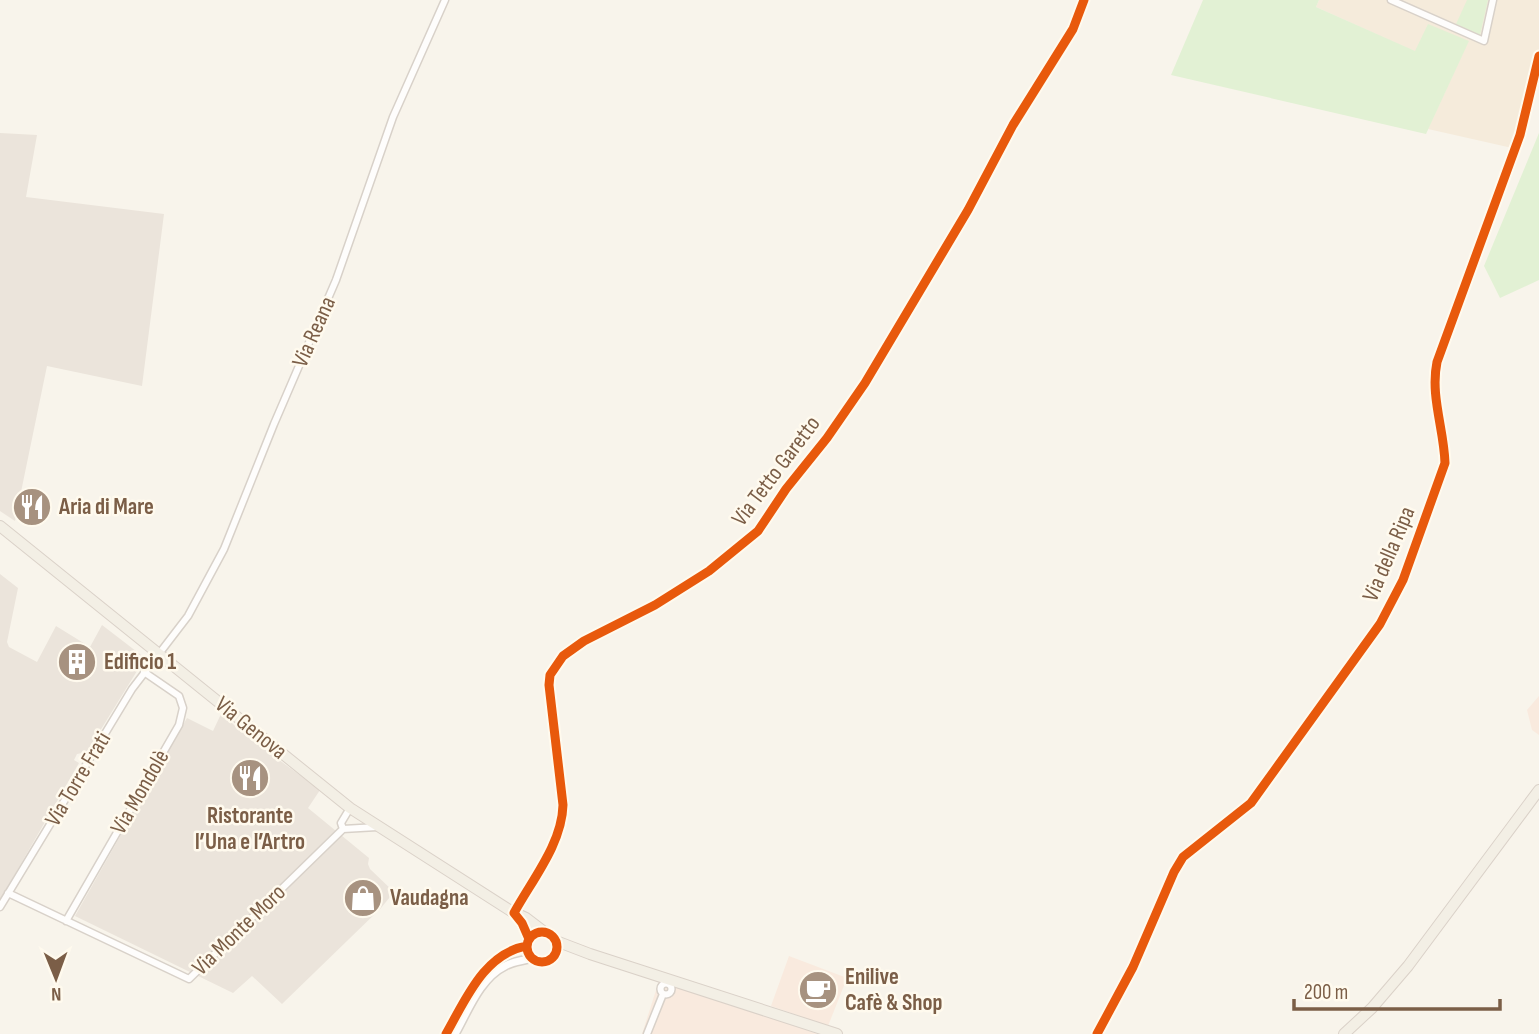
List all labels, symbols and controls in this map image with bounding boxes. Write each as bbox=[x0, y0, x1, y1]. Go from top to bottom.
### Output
street label: Via Reana bbox=[286, 292, 342, 372]
street label: Via Tetto Garetto bbox=[726, 411, 826, 531]
restaurant icon: Aria di Mare bbox=[11, 486, 53, 528]
place label: Aria di Mare bbox=[58, 493, 154, 521]
street label: Via della Ripa bbox=[1357, 502, 1421, 606]
building icon: Edificio 1 bbox=[56, 641, 98, 683]
place label: Edificio 1 bbox=[104, 648, 176, 676]
street label: Via Genova bbox=[209, 691, 293, 765]
street label: Via Torre Frati bbox=[39, 727, 117, 831]
street label: Via Mondolè bbox=[105, 745, 175, 839]
restaurant icon: Ristorante l’Una e l’Artro bbox=[229, 757, 271, 799]
place label: Ristorante l’Una e l’Artro bbox=[195, 802, 305, 856]
shop icon: Vaudagna bbox=[342, 877, 384, 919]
street label: Via Monte Moro bbox=[186, 879, 292, 981]
place label: Vaudagna bbox=[390, 884, 469, 912]
north arrow bbox=[21, 943, 91, 1013]
place label: Enilive Cafè & Shop bbox=[845, 963, 943, 1017]
scale bar bbox=[1294, 968, 1500, 1012]
cafe icon: Enilive Cafè & Shop bbox=[797, 969, 839, 1011]
text: 200 m bbox=[1304, 980, 1348, 1005]
text: N bbox=[51, 982, 62, 1005]

